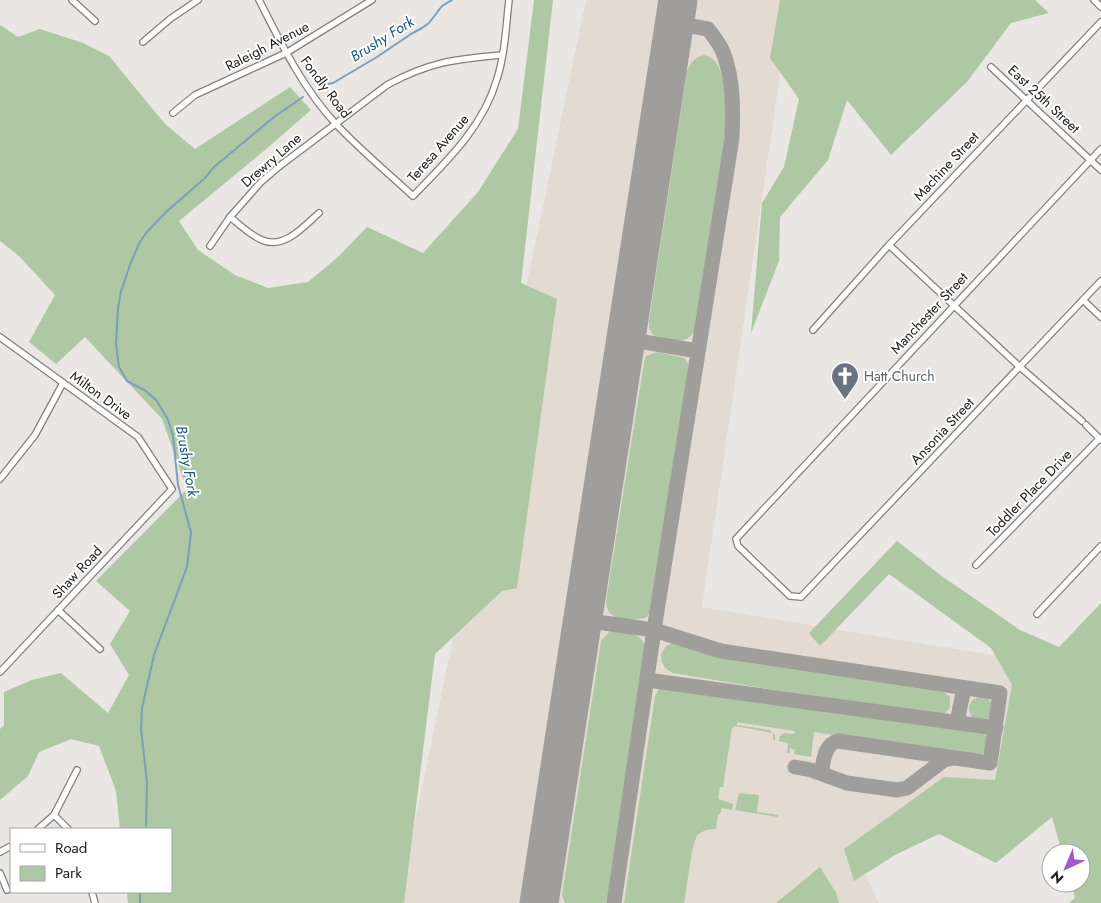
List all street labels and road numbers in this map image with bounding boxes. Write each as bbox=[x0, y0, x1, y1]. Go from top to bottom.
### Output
street label: Raleigh Avenue bbox=[222, 16, 312, 76]
street label: Fondly Road bbox=[296, 52, 356, 122]
street label: East 25th Street bbox=[1004, 60, 1085, 138]
street label: Teresa Avenue bbox=[403, 110, 473, 186]
street label: Machine Street bbox=[909, 127, 984, 205]
street label: Drewry Lane bbox=[237, 128, 305, 192]
street label: Manchester Street bbox=[886, 267, 973, 358]
street label: Milton Drive bbox=[66, 366, 136, 424]
street label: Ansonia Street bbox=[906, 393, 979, 469]
street label: Toddler Place Drive bbox=[982, 445, 1076, 541]
street label: Shaw Road bbox=[47, 541, 107, 603]

